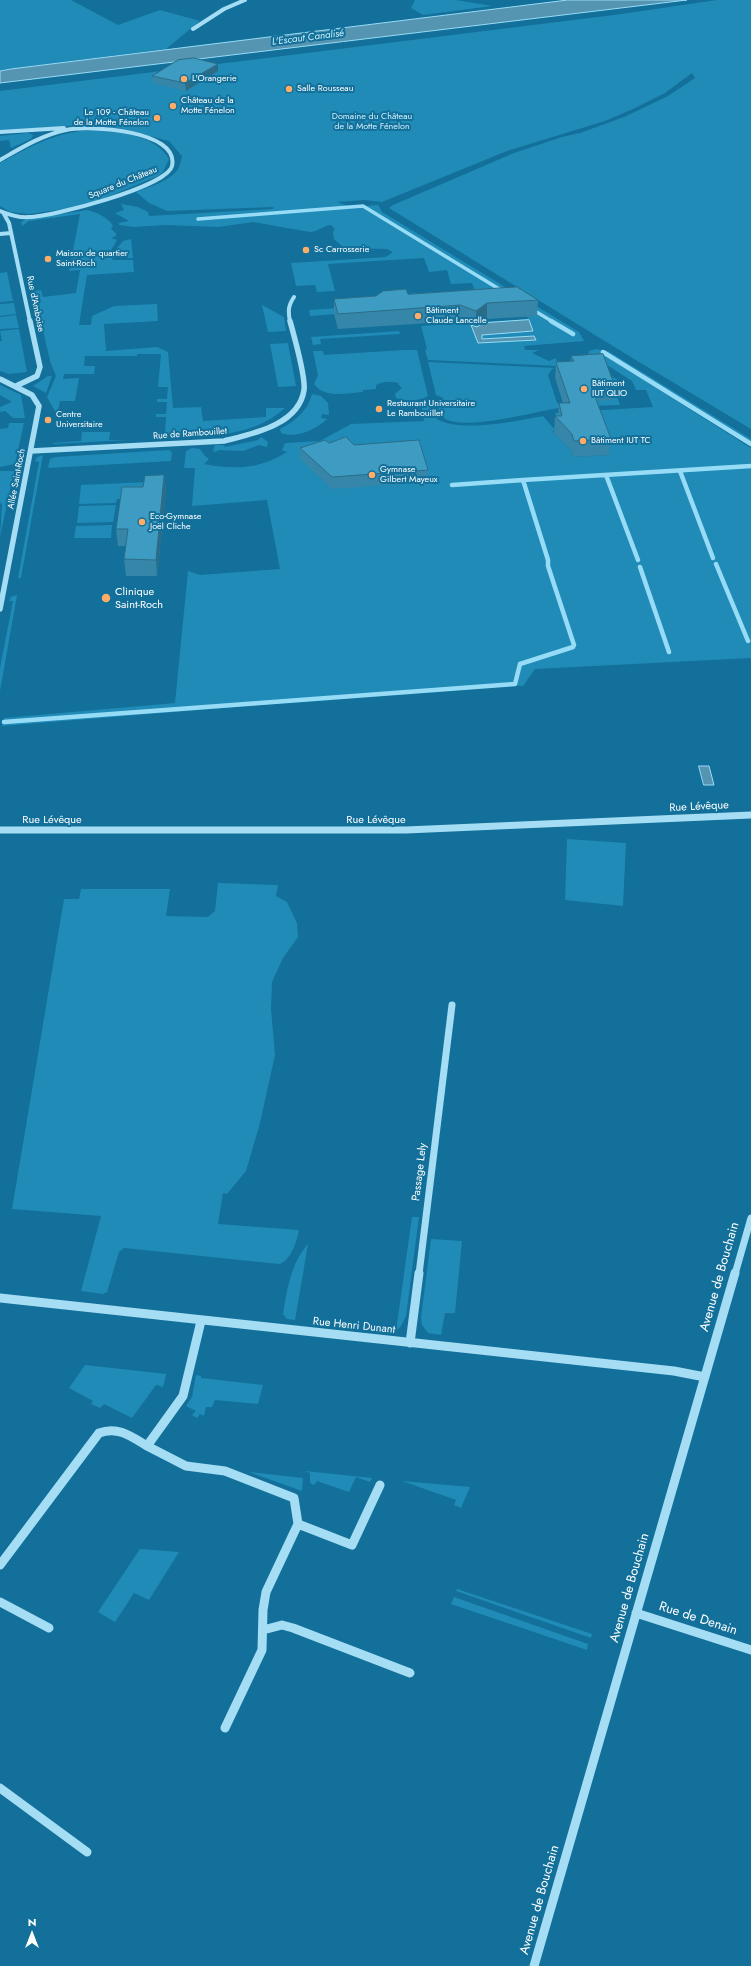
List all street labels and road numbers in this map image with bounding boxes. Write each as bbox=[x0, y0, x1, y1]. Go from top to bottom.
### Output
street label: Square du Château bbox=[87, 164, 159, 202]
street label: Rue d'Amboise bbox=[24, 275, 46, 333]
street label: Rue de Rambouillet bbox=[153, 426, 227, 442]
street label: Allée Saint-Roch bbox=[6, 448, 28, 510]
street label: Rue Lévêque bbox=[669, 799, 729, 815]
street label: Rue Lévêque bbox=[22, 813, 82, 827]
street label: Rue Lévêque bbox=[346, 813, 406, 827]
street label: Passage Lely bbox=[410, 1142, 430, 1202]
street label: Avenue de Bouchain bbox=[697, 1221, 743, 1333]
street label: Rue Henri Dunant bbox=[312, 1315, 396, 1337]
street label: Avenue de Bouchain bbox=[607, 1532, 653, 1644]
street label: Rue de Denain bbox=[657, 1599, 739, 1639]
street label: Avenue de Bouchain bbox=[517, 1844, 563, 1956]

